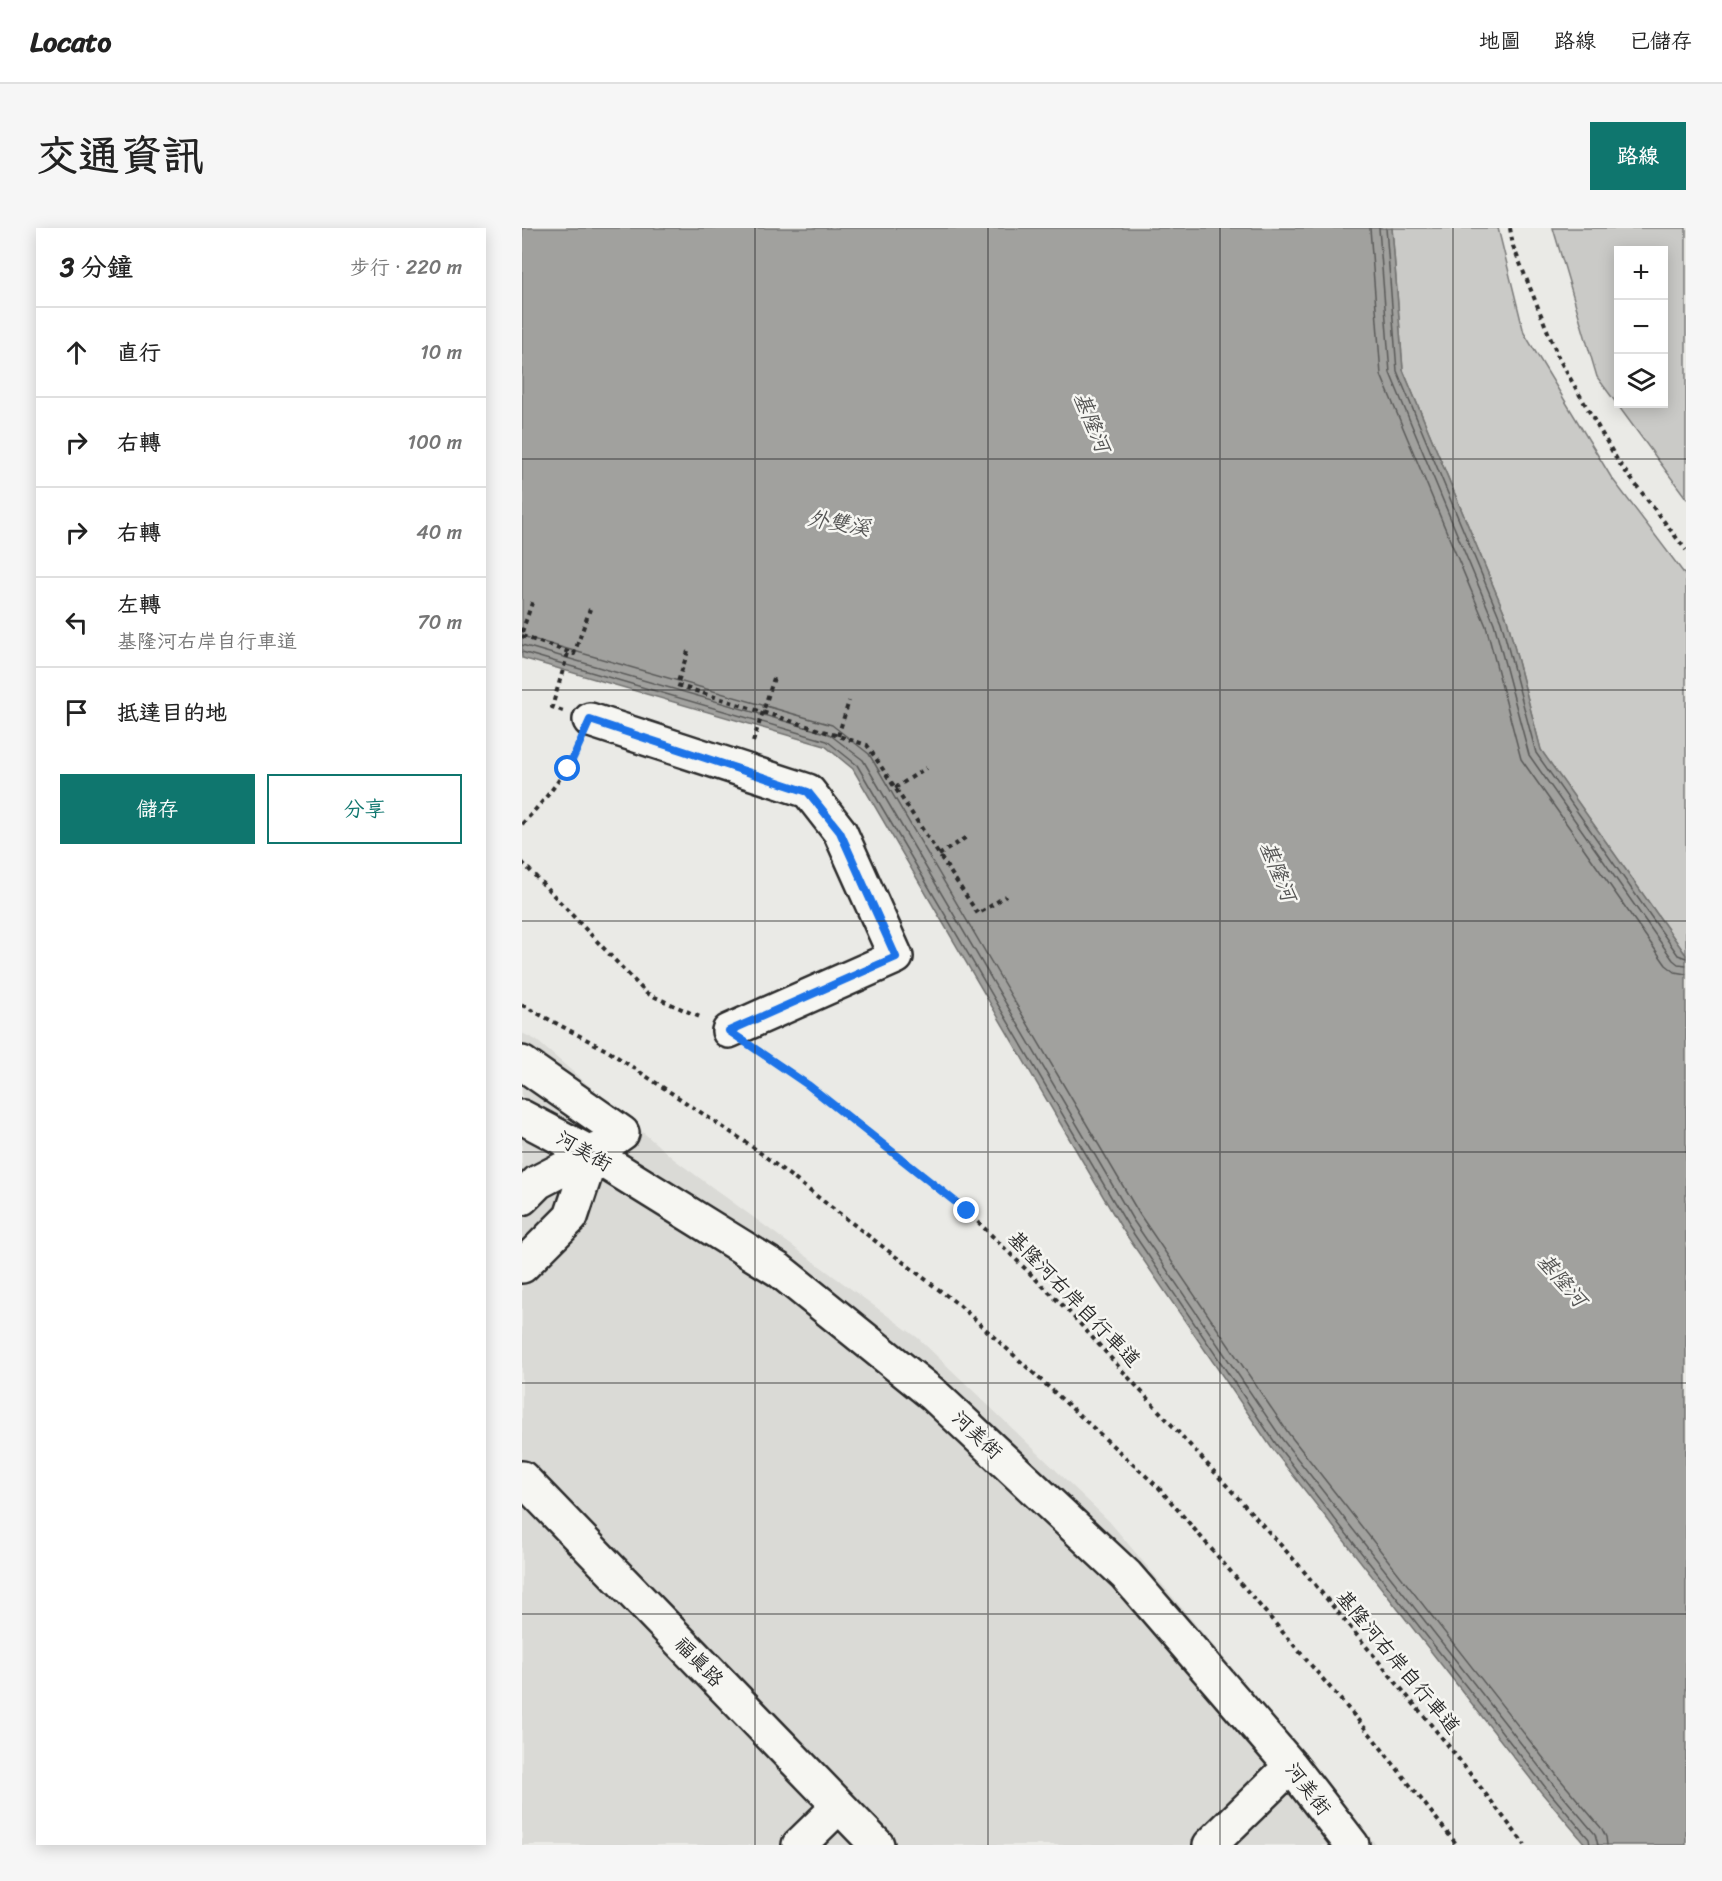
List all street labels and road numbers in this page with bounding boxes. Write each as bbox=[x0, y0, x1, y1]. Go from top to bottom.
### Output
street label: 河美街 bbox=[549, 1121, 619, 1181]
street label: 基隆河右岸自行車道 bbox=[999, 1222, 1149, 1376]
street label: 河美街 bbox=[943, 1402, 1011, 1468]
street label: 基隆河右岸自行車道 bbox=[1327, 1582, 1469, 1742]
street label: 福真路 bbox=[666, 1628, 733, 1696]
street label: 河美街 bbox=[1276, 1755, 1340, 1823]

